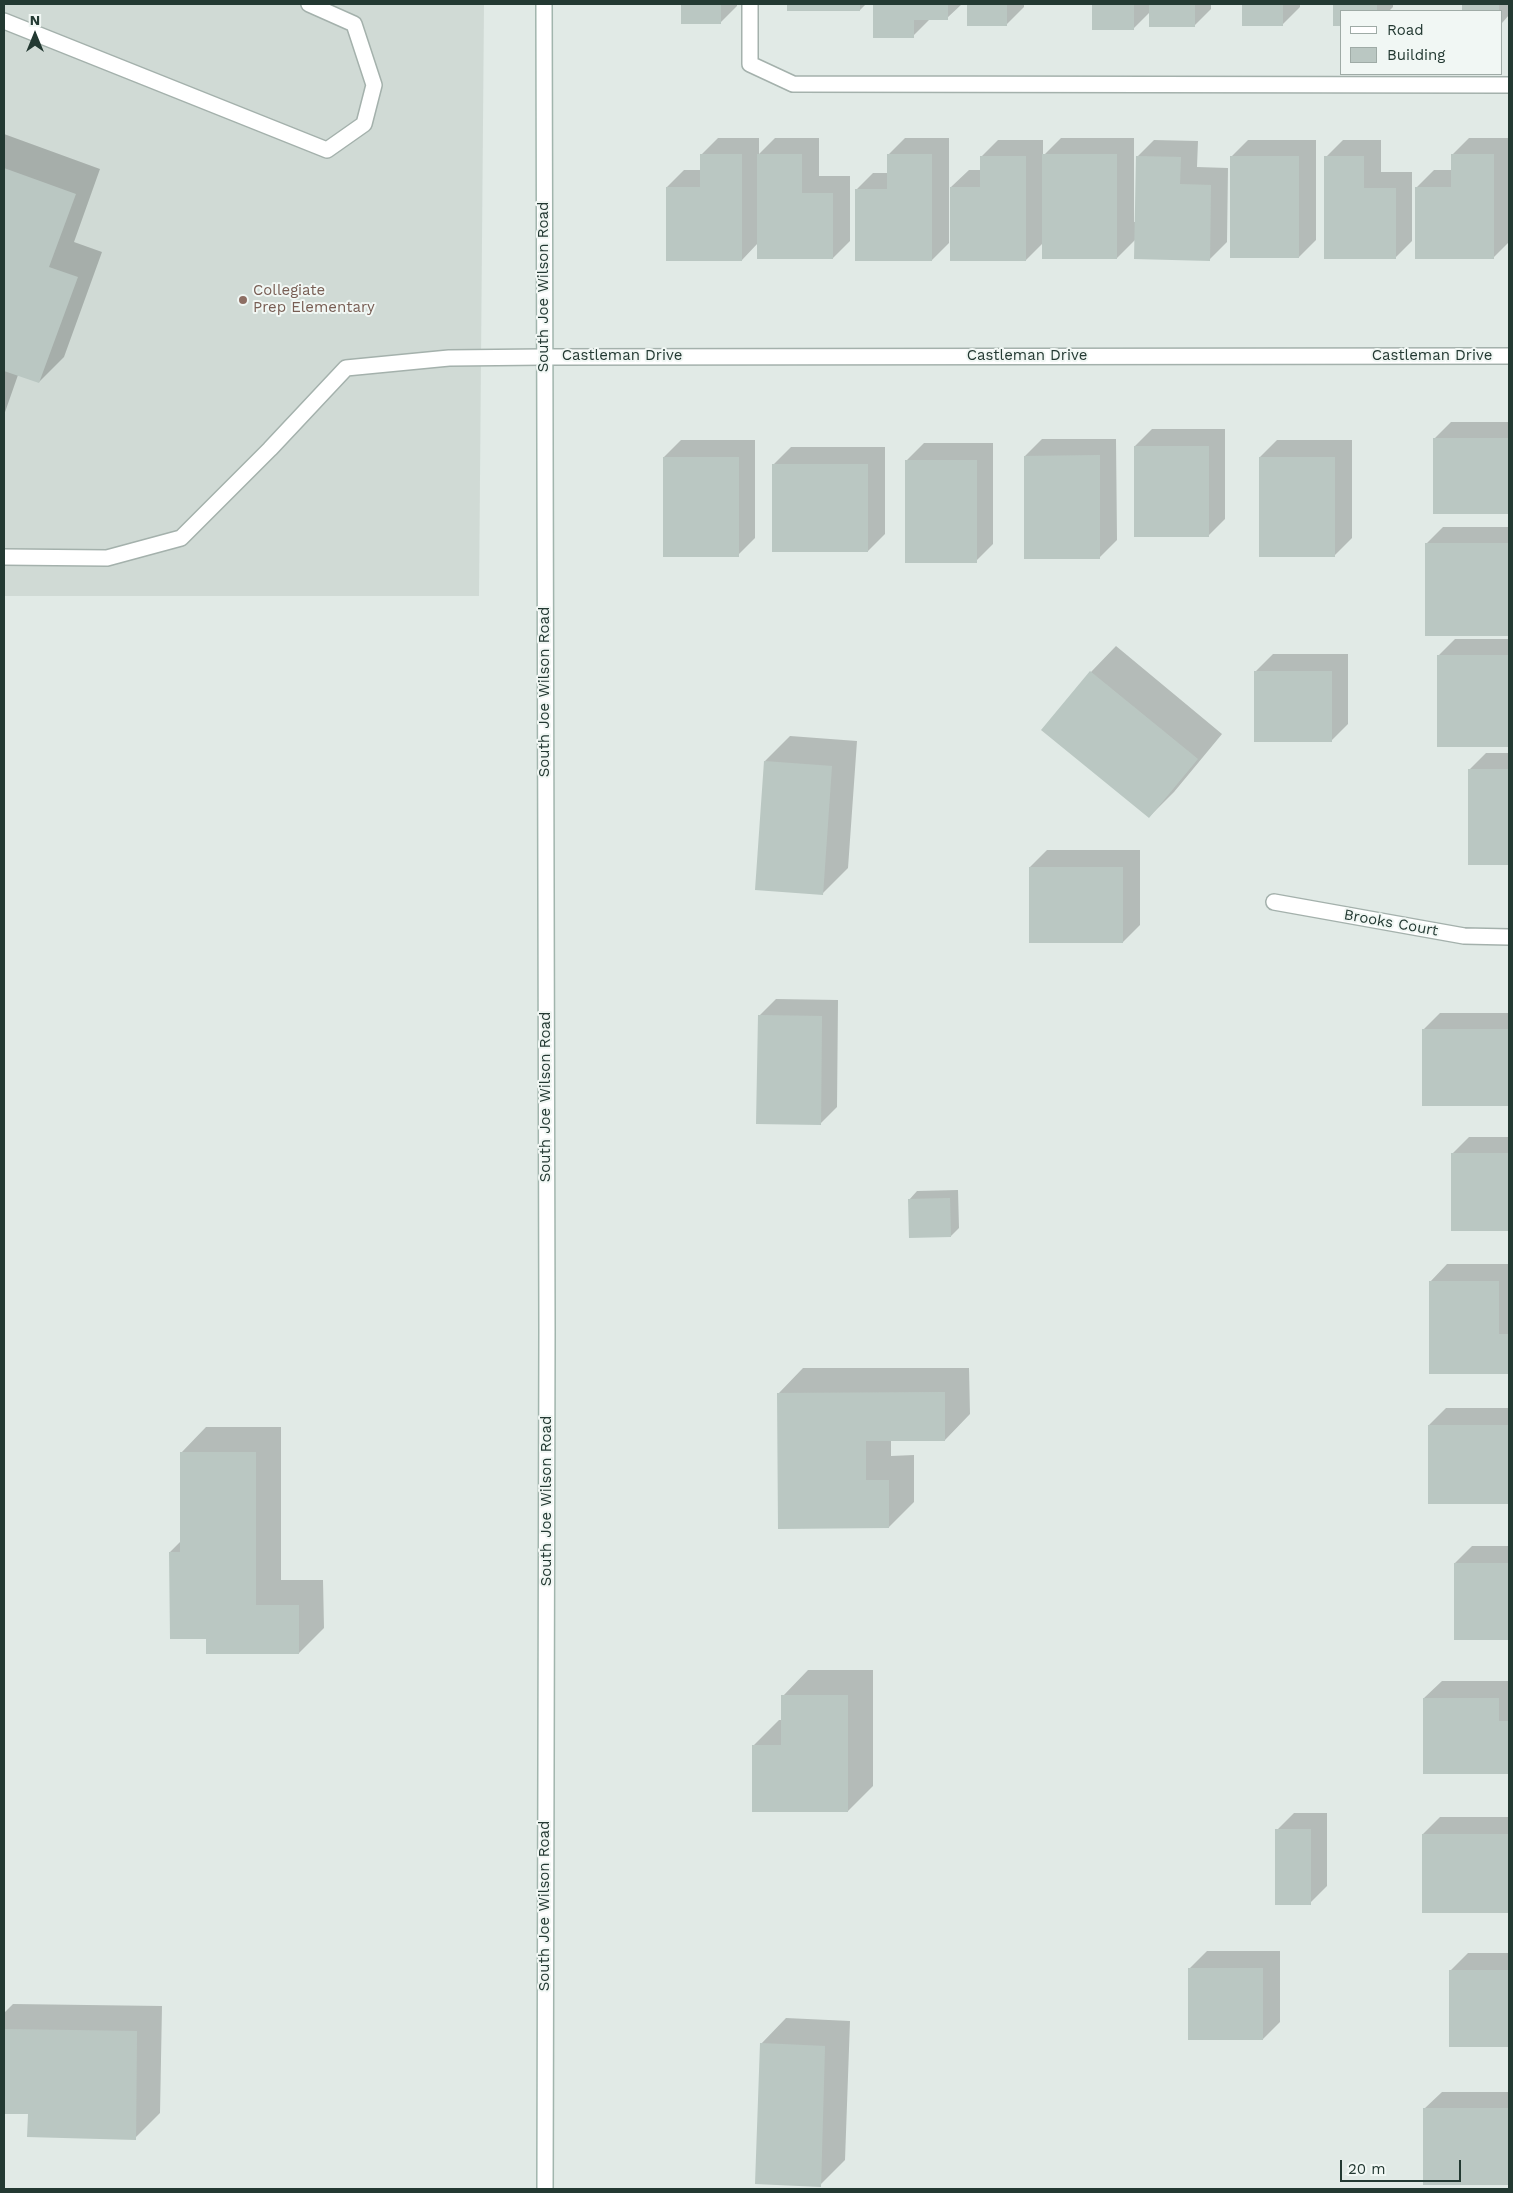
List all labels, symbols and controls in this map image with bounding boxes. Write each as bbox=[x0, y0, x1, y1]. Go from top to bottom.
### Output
north arrow bbox=[10, 10, 60, 60]
legend bbox=[1340, 10, 1503, 75]
text: N bbox=[30, 12, 40, 28]
text: Road bbox=[1387, 21, 1424, 39]
text: Building bbox=[1387, 46, 1445, 64]
street label: South Joe Wilson Road bbox=[535, 202, 553, 372]
place label: Collegiate Prep Elementary bbox=[253, 282, 375, 317]
marker: Collegiate Prep Elementary bbox=[237, 294, 249, 306]
street label: Castleman Drive bbox=[562, 347, 682, 365]
street label: Castleman Drive bbox=[967, 347, 1087, 365]
street label: Castleman Drive bbox=[1372, 347, 1492, 365]
street label: South Joe Wilson Road bbox=[536, 607, 554, 777]
street label: Brooks Court bbox=[1342, 906, 1440, 940]
street label: South Joe Wilson Road bbox=[537, 1012, 555, 1182]
street label: South Joe Wilson Road bbox=[538, 1416, 556, 1586]
street label: South Joe Wilson Road bbox=[536, 1821, 554, 1991]
scale bar bbox=[1343, 2150, 1464, 2182]
text: 20 m bbox=[1348, 2160, 1386, 2178]

